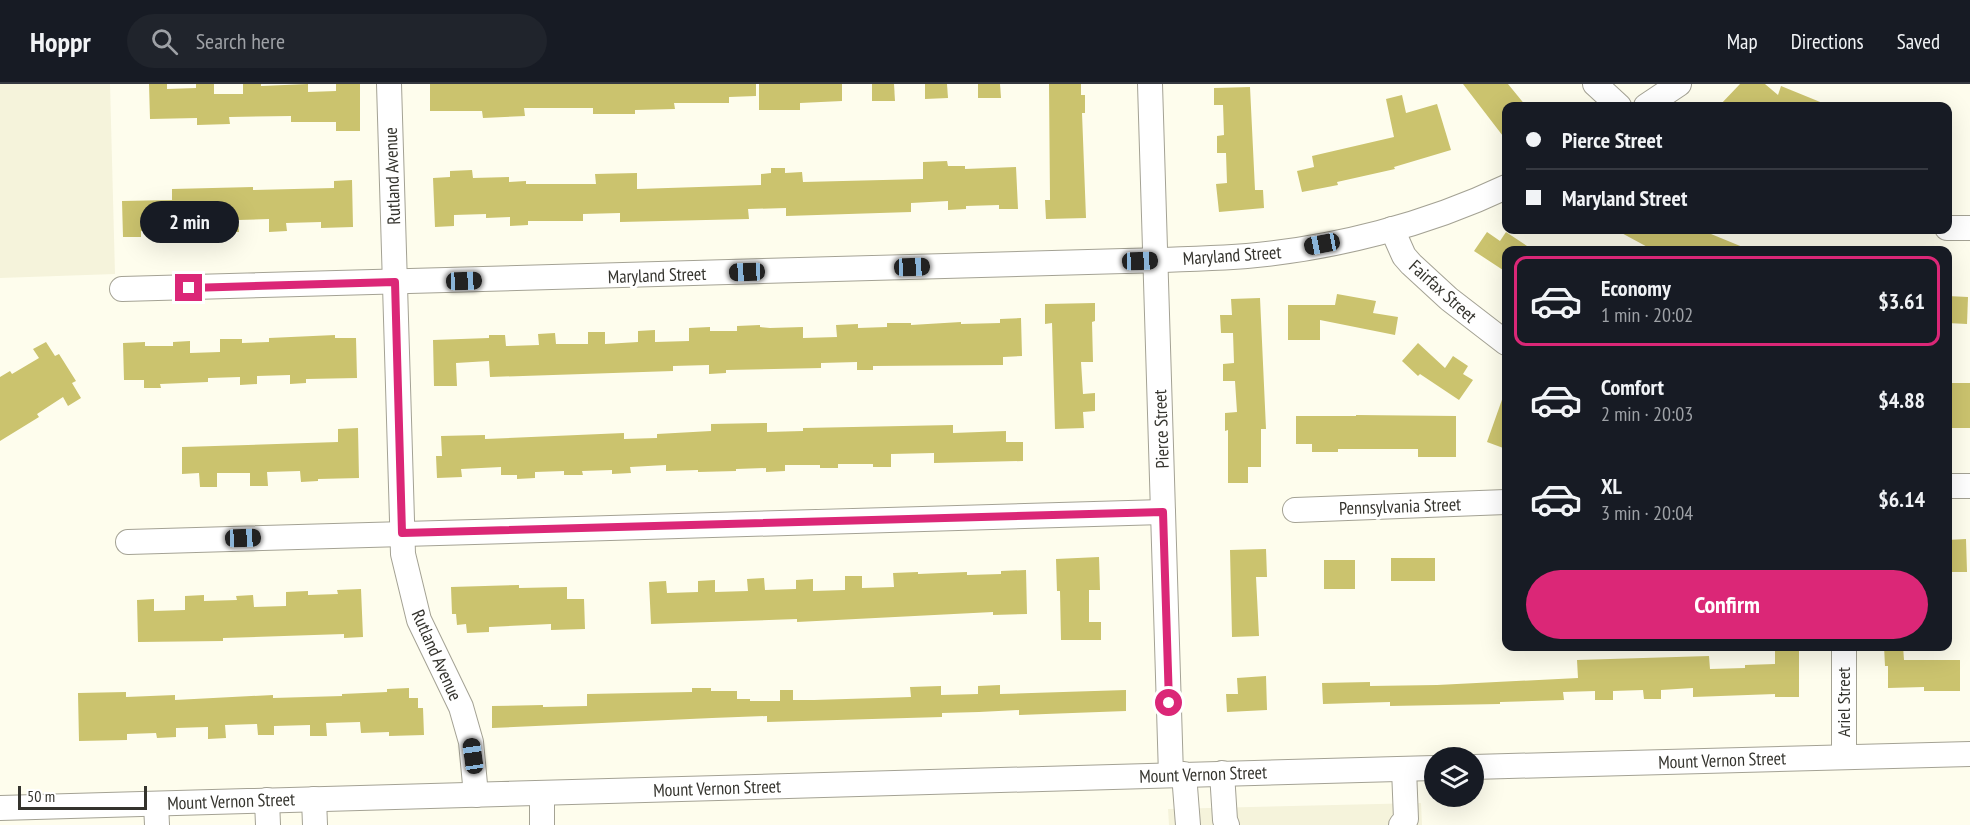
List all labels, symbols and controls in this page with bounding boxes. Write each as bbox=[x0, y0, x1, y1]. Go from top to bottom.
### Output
search box bbox=[127, 14, 547, 68]
text: Hoppr bbox=[30, 23, 91, 60]
icon: search bbox=[148, 25, 181, 58]
text: Search here bbox=[196, 27, 285, 55]
text: Map bbox=[1727, 28, 1758, 55]
text: Directions bbox=[1791, 28, 1864, 55]
text: Saved bbox=[1897, 28, 1940, 55]
text: Pierce Street bbox=[1562, 126, 1662, 154]
street label: Rutland Avenue bbox=[379, 127, 405, 225]
text: Maryland Street bbox=[1562, 184, 1687, 212]
callout: 2 min bbox=[140, 201, 238, 243]
text: 2 min bbox=[169, 209, 210, 235]
car bbox=[1303, 232, 1341, 256]
street label: Maryland Street bbox=[1182, 240, 1282, 270]
car bbox=[1122, 251, 1158, 271]
street label: Fairfax Street bbox=[1404, 255, 1482, 327]
car bbox=[894, 257, 930, 277]
street label: Maryland Street bbox=[607, 262, 707, 288]
car bbox=[729, 262, 765, 282]
car bbox=[446, 271, 482, 291]
route end bbox=[175, 274, 202, 301]
icon: car bbox=[1529, 274, 1583, 328]
text: Economy bbox=[1601, 274, 1671, 302]
text: $3.61 bbox=[1878, 287, 1925, 315]
text: 1 min · 20:02 bbox=[1601, 302, 1693, 328]
icon: car bbox=[1529, 373, 1583, 427]
text: Comfort bbox=[1601, 373, 1664, 401]
text: $4.88 bbox=[1878, 386, 1925, 414]
street label: Pierce Street bbox=[1148, 389, 1174, 469]
text: 2 min · 20:03 bbox=[1601, 401, 1693, 427]
icon: car bbox=[1529, 472, 1583, 526]
text: XL bbox=[1601, 472, 1622, 500]
text: $6.14 bbox=[1878, 485, 1925, 513]
street label: Pennsylvania Street bbox=[1339, 492, 1461, 520]
text: 3 min · 20:04 bbox=[1601, 500, 1693, 526]
car bbox=[225, 528, 261, 548]
button: Confirm bbox=[1526, 570, 1928, 639]
street label: Rutland Avenue bbox=[407, 606, 467, 704]
street label: Ariel Street bbox=[1832, 667, 1855, 737]
route start bbox=[1155, 689, 1182, 716]
car bbox=[462, 737, 484, 775]
street label: Mount Vernon Street bbox=[1658, 746, 1786, 774]
map controls bbox=[1424, 747, 1484, 807]
button: layers bbox=[1424, 747, 1484, 807]
street label: Mount Vernon Street bbox=[1139, 760, 1267, 788]
street label: Mount Vernon Street bbox=[653, 774, 781, 802]
scale bar bbox=[18, 783, 147, 810]
text: 50 m bbox=[27, 786, 55, 806]
street label: Mount Vernon Street bbox=[167, 787, 295, 815]

